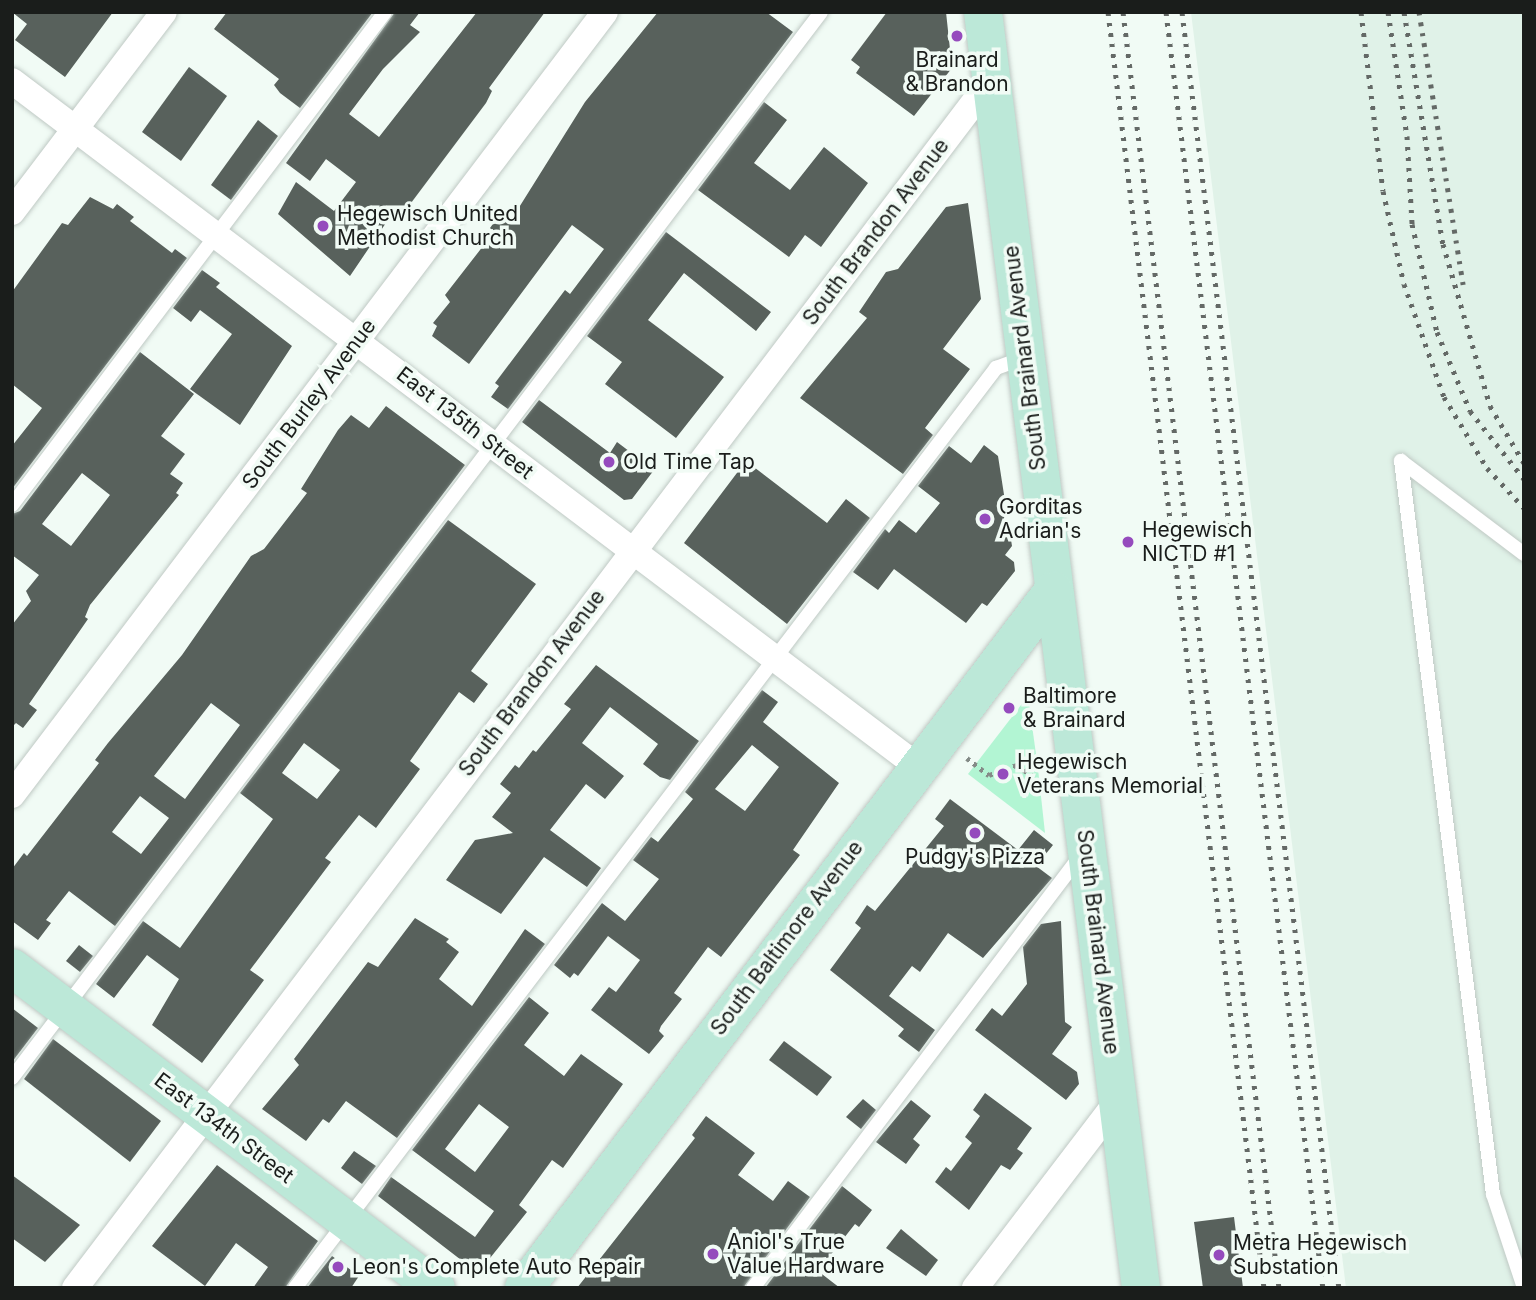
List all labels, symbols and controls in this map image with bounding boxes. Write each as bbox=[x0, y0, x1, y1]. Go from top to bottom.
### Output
marker: Brainard & Brandon bbox=[949, 28, 965, 44]
place label: Brainard & Brandon bbox=[905, 47, 1009, 97]
street label: South Brandon Avenue bbox=[798, 134, 954, 330]
place label: Hegewisch United Methodist Church bbox=[337, 201, 518, 251]
marker: Hegewisch United Methodist Church bbox=[315, 218, 331, 234]
street label: South Brainard Avenue bbox=[999, 244, 1051, 472]
street label: South Burley Avenue bbox=[237, 314, 381, 494]
street label: East 135th Street bbox=[391, 362, 539, 484]
place label: Old Time Tap bbox=[623, 449, 755, 475]
marker: Old Time Tap bbox=[601, 454, 617, 470]
place label: Gorditas Adrian's bbox=[999, 494, 1083, 544]
marker: Gorditas Adrian's bbox=[977, 511, 993, 527]
place label: Hegewisch NICTD #1 bbox=[1142, 517, 1252, 567]
marker: Hegewisch NICTD #1 bbox=[1120, 534, 1136, 550]
street label: South Brandon Avenue bbox=[454, 585, 610, 781]
place label: Baltimore & Brainard bbox=[1023, 683, 1126, 733]
marker: Baltimore & Brainard bbox=[1001, 700, 1017, 716]
place label: Hegewisch Veterans Memorial bbox=[1017, 749, 1203, 799]
marker: Hegewisch Veterans Memorial bbox=[995, 766, 1011, 782]
marker: Pudgy's Pizza bbox=[967, 825, 983, 841]
street label: South Brainard Avenue bbox=[1072, 828, 1124, 1056]
street label: South Baltimore Avenue bbox=[706, 836, 868, 1040]
place label: Pudgy's Pizza bbox=[905, 844, 1045, 870]
street label: East 134th Street bbox=[149, 1067, 299, 1189]
place label: Aniol's True Value Hardware bbox=[727, 1229, 884, 1279]
place label: Metra Hegewisch Substation bbox=[1233, 1230, 1407, 1280]
marker: Aniol's True Value Hardware bbox=[705, 1246, 721, 1262]
marker: Metra Hegewisch Substation bbox=[1211, 1247, 1227, 1263]
place label: Leon's Complete Auto Repair bbox=[352, 1254, 641, 1280]
marker: Leon's Complete Auto Repair bbox=[330, 1259, 346, 1275]

